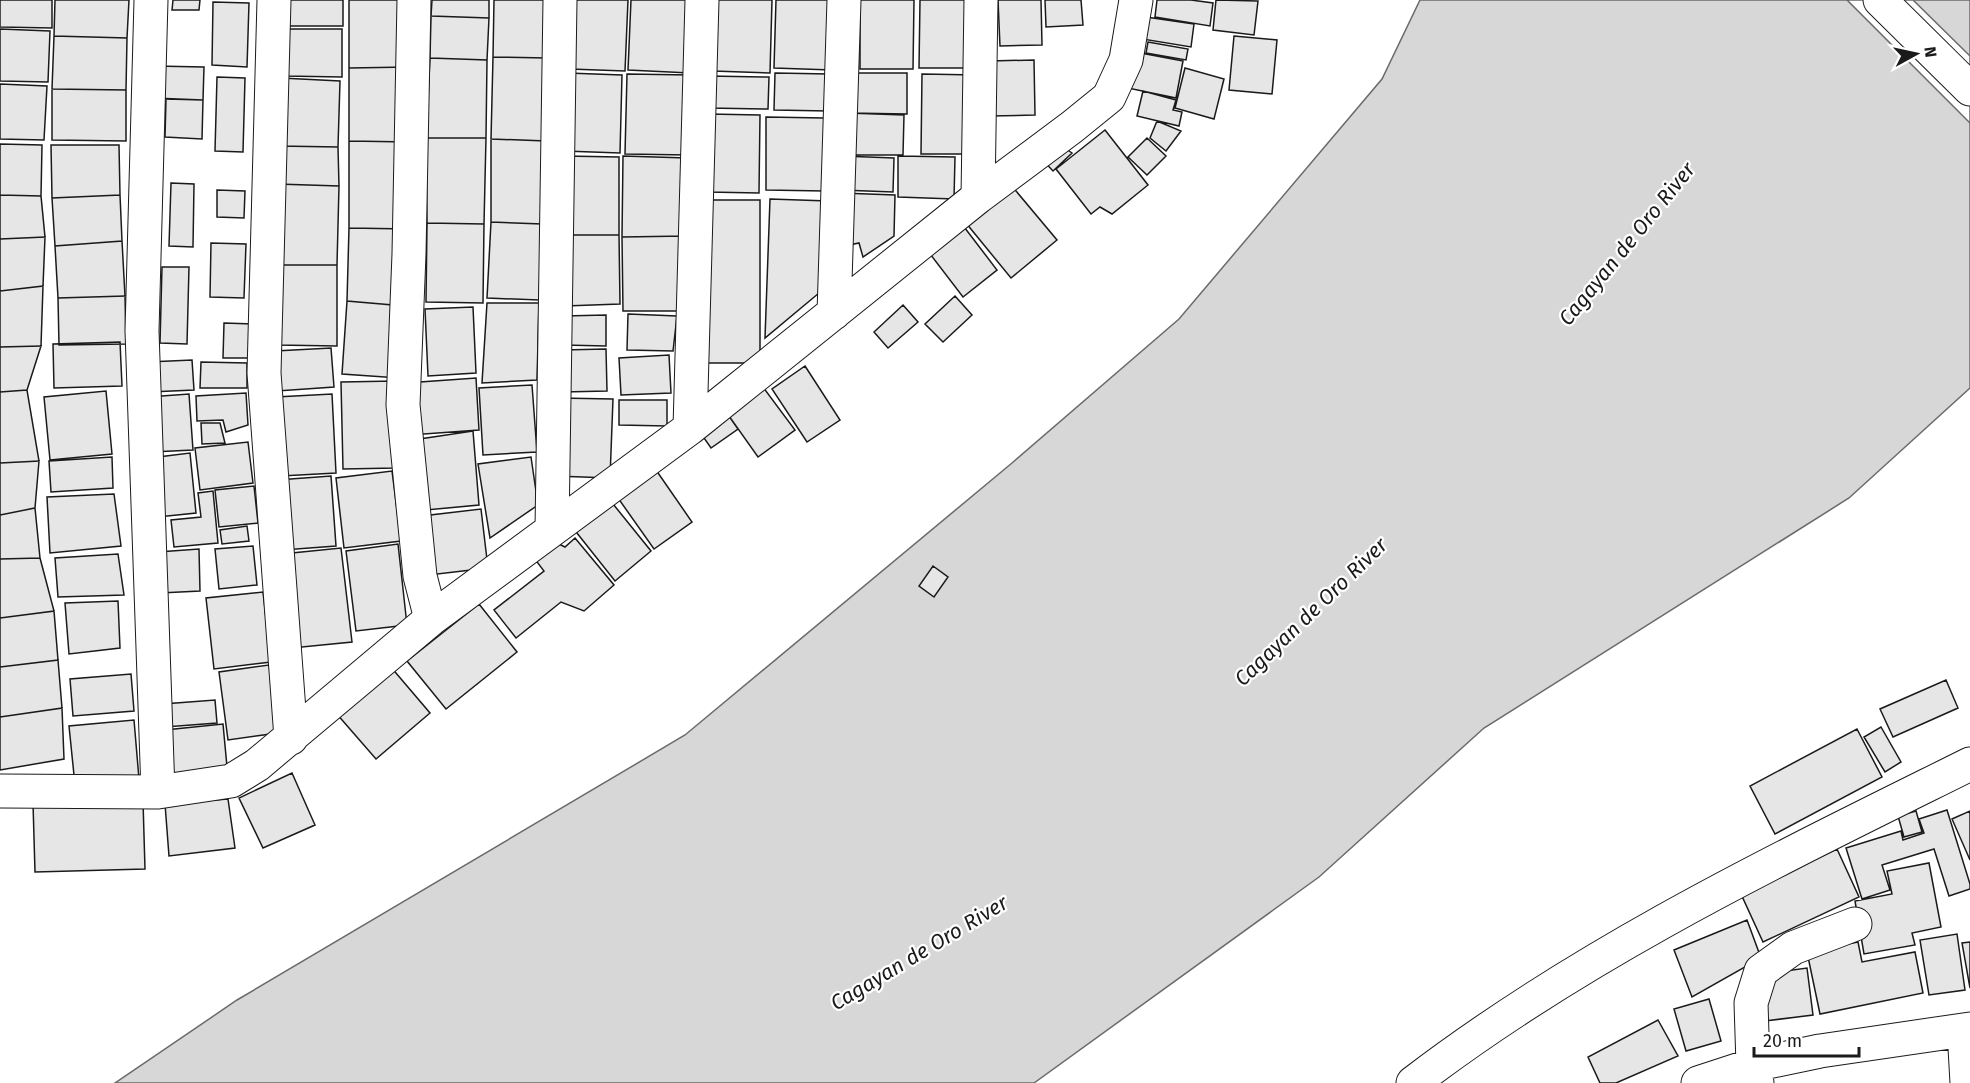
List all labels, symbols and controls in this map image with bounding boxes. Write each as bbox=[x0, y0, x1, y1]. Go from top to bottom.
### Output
north arrow bbox=[1886, 24, 1946, 84]
text: N bbox=[1920, 45, 1941, 59]
water label: Cagayan de Oro River bbox=[1553, 156, 1701, 331]
water label: Cagayan de Oro River bbox=[1229, 532, 1394, 692]
water label: Cagayan de Oro River bbox=[826, 889, 1013, 1016]
scale bar bbox=[1754, 1020, 1859, 1058]
text: 20 m bbox=[1763, 1030, 1802, 1052]

